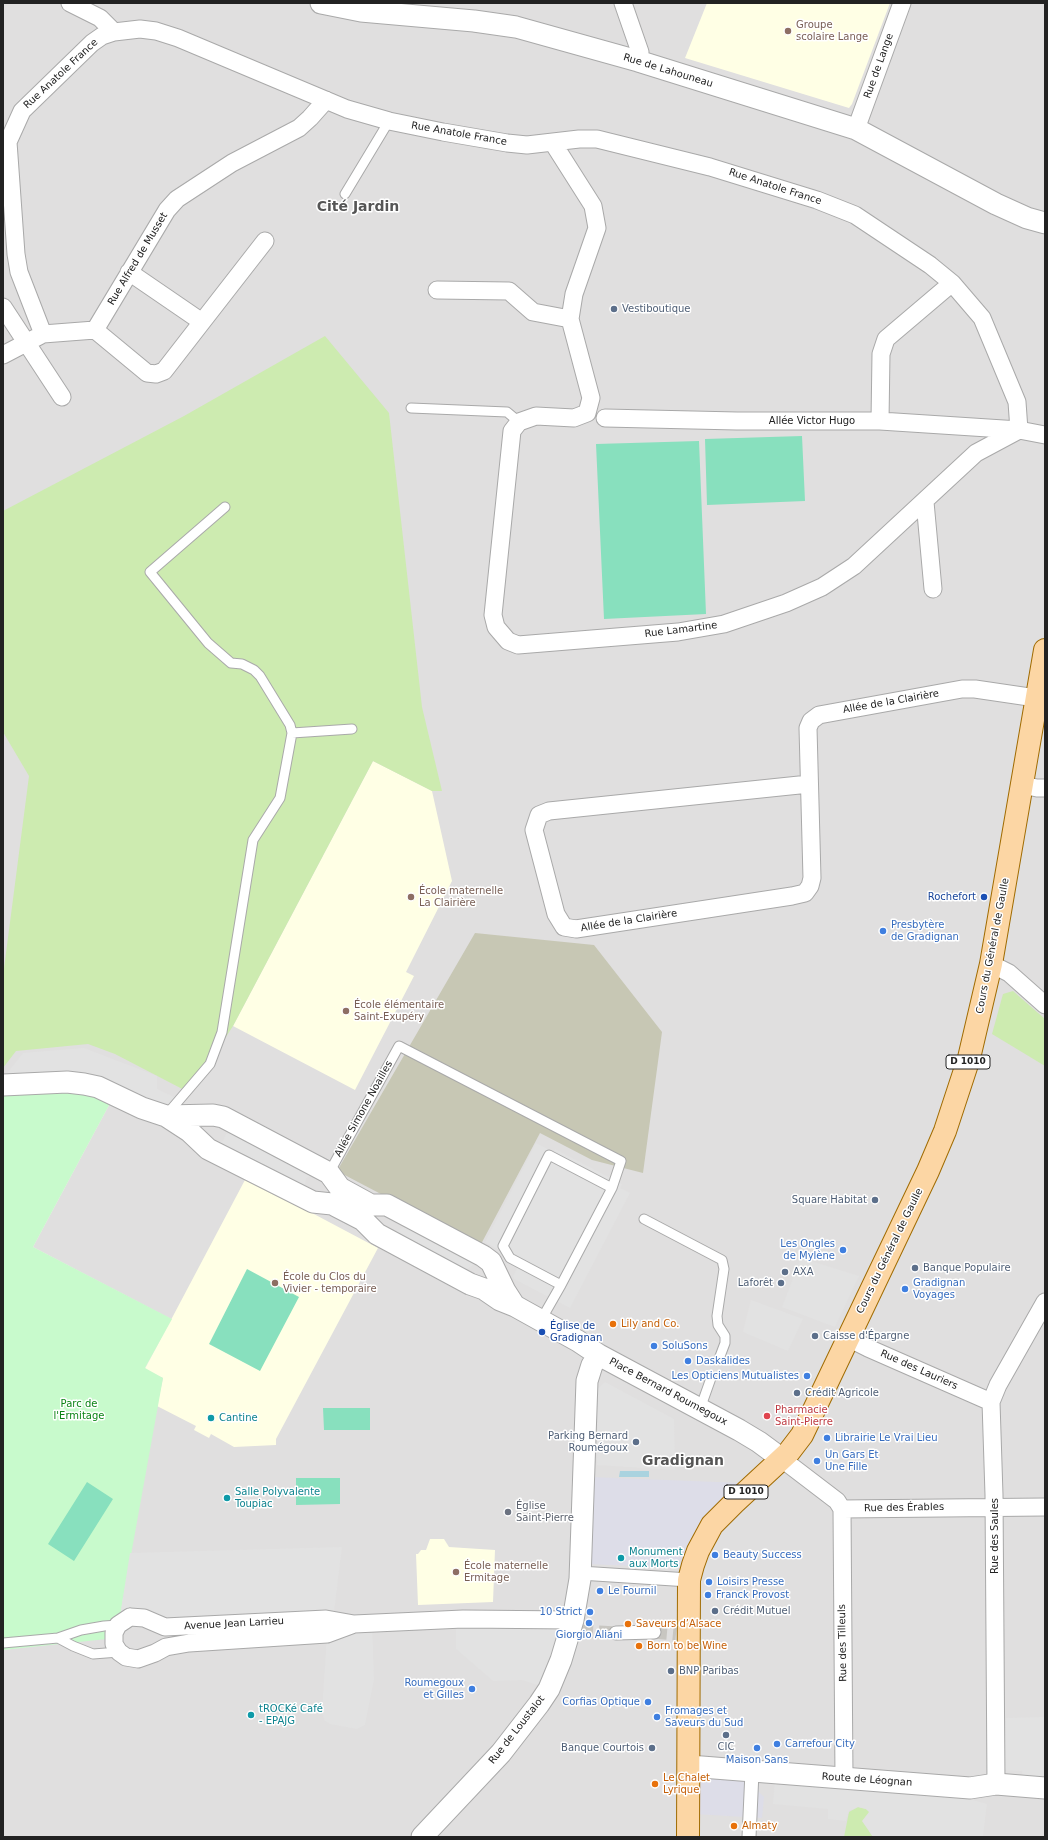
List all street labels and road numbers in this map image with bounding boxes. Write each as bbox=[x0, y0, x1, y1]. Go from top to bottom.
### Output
street label: Rue de Lange bbox=[862, 32, 896, 100]
street label: Rue Anatole France bbox=[21, 37, 101, 111]
street label: Rue de Lahouneau bbox=[622, 52, 714, 90]
street label: Rue Anatole France bbox=[410, 120, 508, 148]
street label: Rue Anatole France bbox=[727, 166, 823, 208]
street label: Rue Alfred de Musset bbox=[106, 210, 170, 308]
street label: Allée Victor Hugo bbox=[769, 415, 855, 427]
street label: Rue Lamartine bbox=[644, 620, 718, 640]
street label: Allée de la Clairière bbox=[842, 688, 940, 716]
street label: Cours du Général de Gaulle bbox=[974, 877, 1012, 1015]
street label: Allée de la Clairière bbox=[580, 907, 678, 935]
road number: D 1010 bbox=[946, 1055, 990, 1069]
street label: Allée Simone Noailles bbox=[333, 1059, 395, 1159]
street label: Cours du Général de Gaulle bbox=[854, 1186, 926, 1316]
street label: Rue des Lauriers bbox=[878, 1348, 960, 1392]
street label: Place Bernard Roumegoux bbox=[607, 1356, 729, 1428]
road number: D 1010 bbox=[724, 1485, 768, 1499]
street label: Rue des Saules bbox=[989, 1498, 1001, 1574]
street label: Rue des Érables bbox=[864, 1501, 944, 1515]
street label: Rue des Tilleuls bbox=[836, 1604, 850, 1682]
street label: Avenue Jean Larrieu bbox=[184, 1615, 284, 1633]
street label: Rue de Loustalot bbox=[486, 1693, 548, 1767]
street label: Route de Léognan bbox=[821, 1771, 913, 1789]

